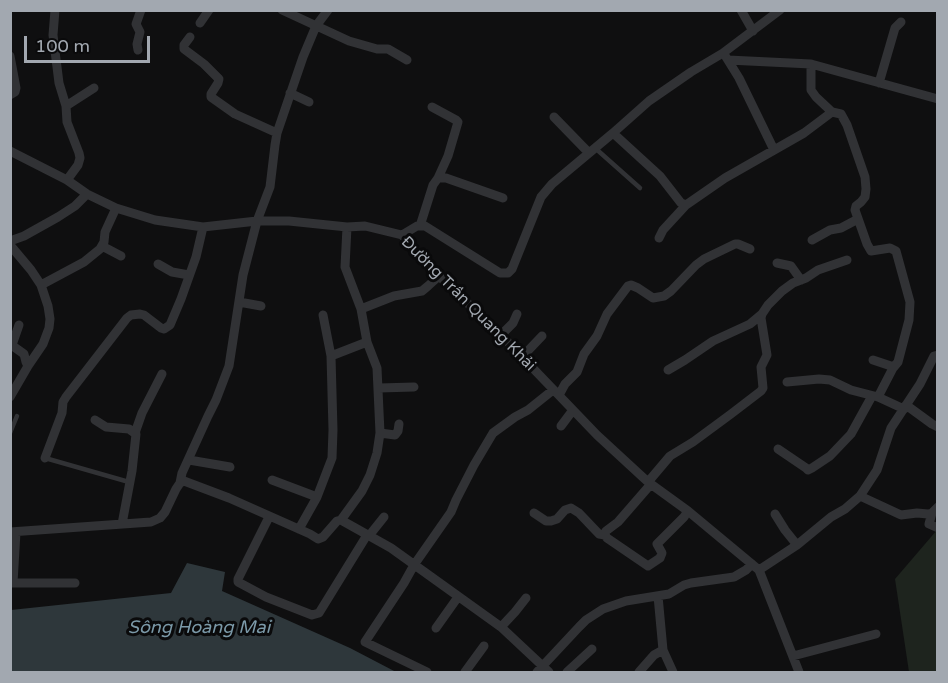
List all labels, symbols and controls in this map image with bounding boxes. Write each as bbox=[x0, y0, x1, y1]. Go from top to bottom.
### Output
scale bar bbox=[27, 24, 153, 62]
text: 100 m bbox=[35, 35, 90, 57]
street label: Đường Trần Quang Khải bbox=[397, 233, 539, 375]
water label: Sông Hoàng Mai bbox=[128, 617, 270, 639]

